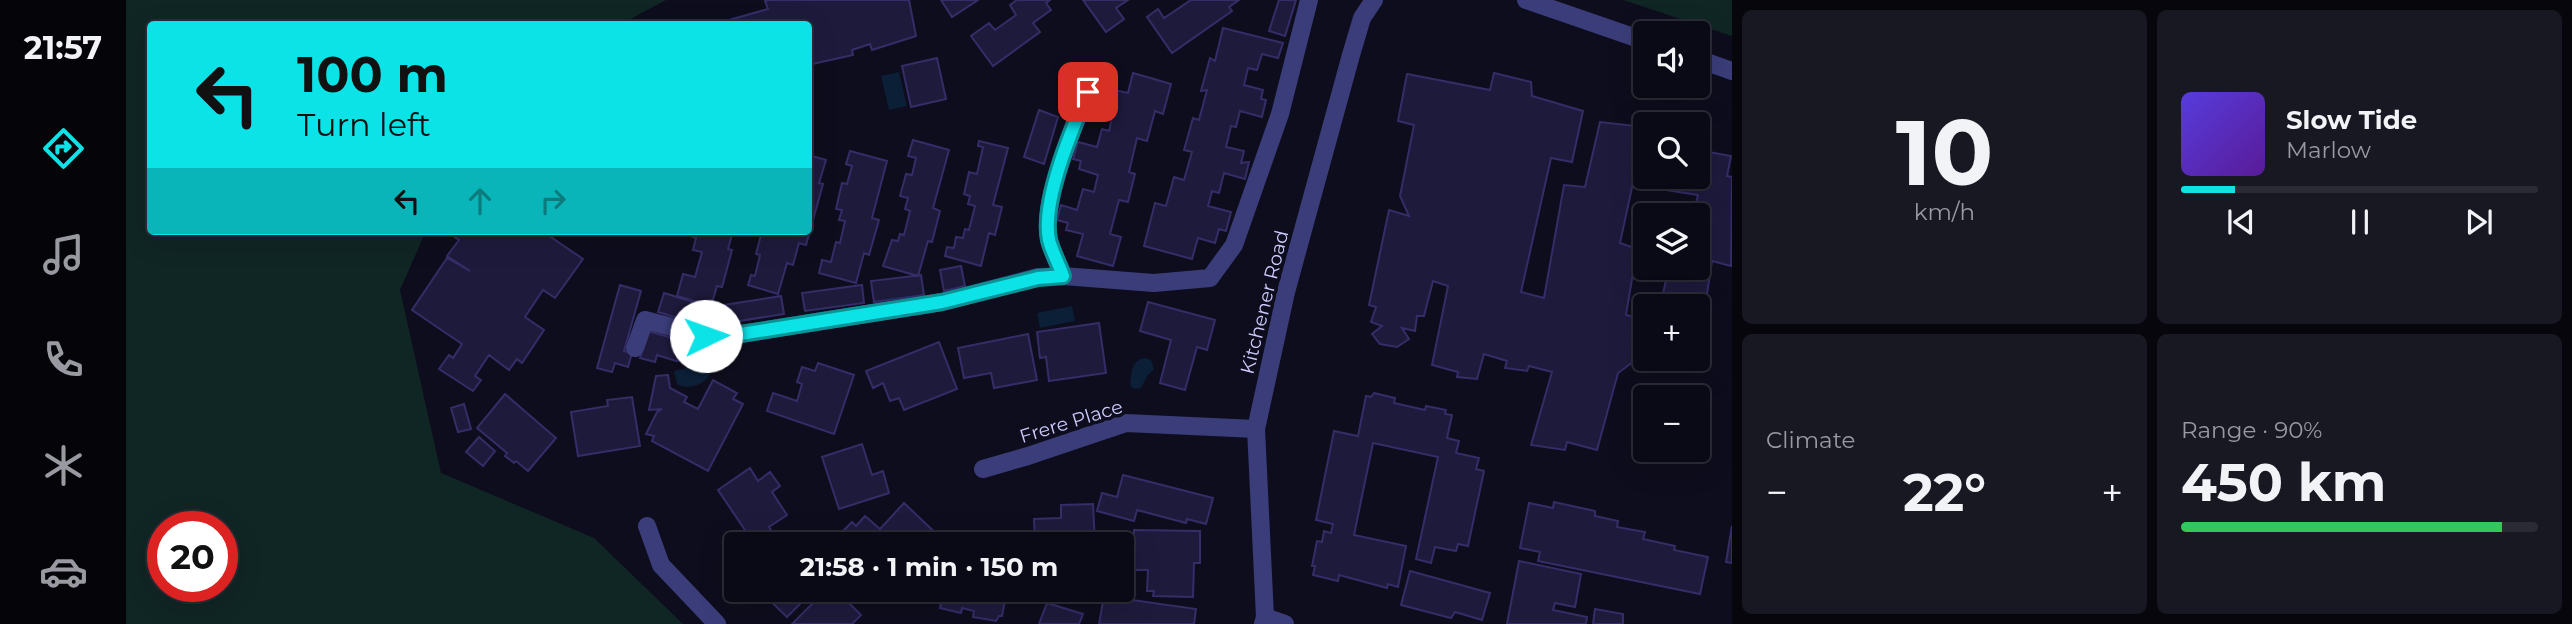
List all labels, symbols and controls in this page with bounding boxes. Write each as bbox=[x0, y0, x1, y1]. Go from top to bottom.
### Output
map controls bbox=[1633, 21, 1710, 462]
button: sound bbox=[1633, 21, 1710, 98]
text: 21:57 bbox=[24, 28, 102, 67]
text: 100 m bbox=[297, 45, 448, 104]
icon: left bbox=[182, 49, 273, 140]
pin bbox=[1058, 62, 1118, 122]
icon: arrive bbox=[1069, 73, 1107, 111]
text: 10 bbox=[1896, 97, 1993, 208]
text: Slow Tide bbox=[2286, 104, 2417, 136]
text: Turn left bbox=[297, 105, 431, 144]
button: search bbox=[1633, 112, 1710, 189]
icon: directions bbox=[39, 124, 88, 173]
text: Marlow bbox=[2286, 136, 2371, 164]
icon: left bbox=[388, 182, 426, 220]
icon: ahead bbox=[461, 182, 499, 220]
icon: right bbox=[534, 182, 572, 220]
text: km/h bbox=[1914, 198, 1975, 226]
button: layers bbox=[1633, 203, 1710, 280]
icon: previous bbox=[2222, 203, 2260, 241]
icon: pause bbox=[2341, 203, 2379, 241]
icon: next bbox=[2460, 203, 2498, 241]
street label: Kitchener Road bbox=[1236, 228, 1293, 376]
icon: music bbox=[39, 230, 88, 279]
button: + bbox=[1633, 294, 1710, 371]
position arrow bbox=[669, 299, 743, 373]
icon: phone bbox=[39, 335, 88, 384]
button: − bbox=[1633, 385, 1710, 462]
street label: Frere Place bbox=[1017, 395, 1125, 448]
text: Range · 90% bbox=[2181, 416, 2322, 444]
text: Climate bbox=[1766, 426, 1855, 454]
icon: climate bbox=[39, 441, 88, 490]
text: 450 km bbox=[2181, 451, 2386, 514]
text: 22° bbox=[1903, 461, 1986, 524]
text: − bbox=[1766, 469, 1788, 516]
text: + bbox=[2101, 469, 2123, 516]
speed limit sign: 20 bbox=[147, 511, 238, 602]
icon: car bbox=[39, 547, 88, 596]
text: 21:58 · 1 min · 150 m bbox=[800, 551, 1058, 583]

